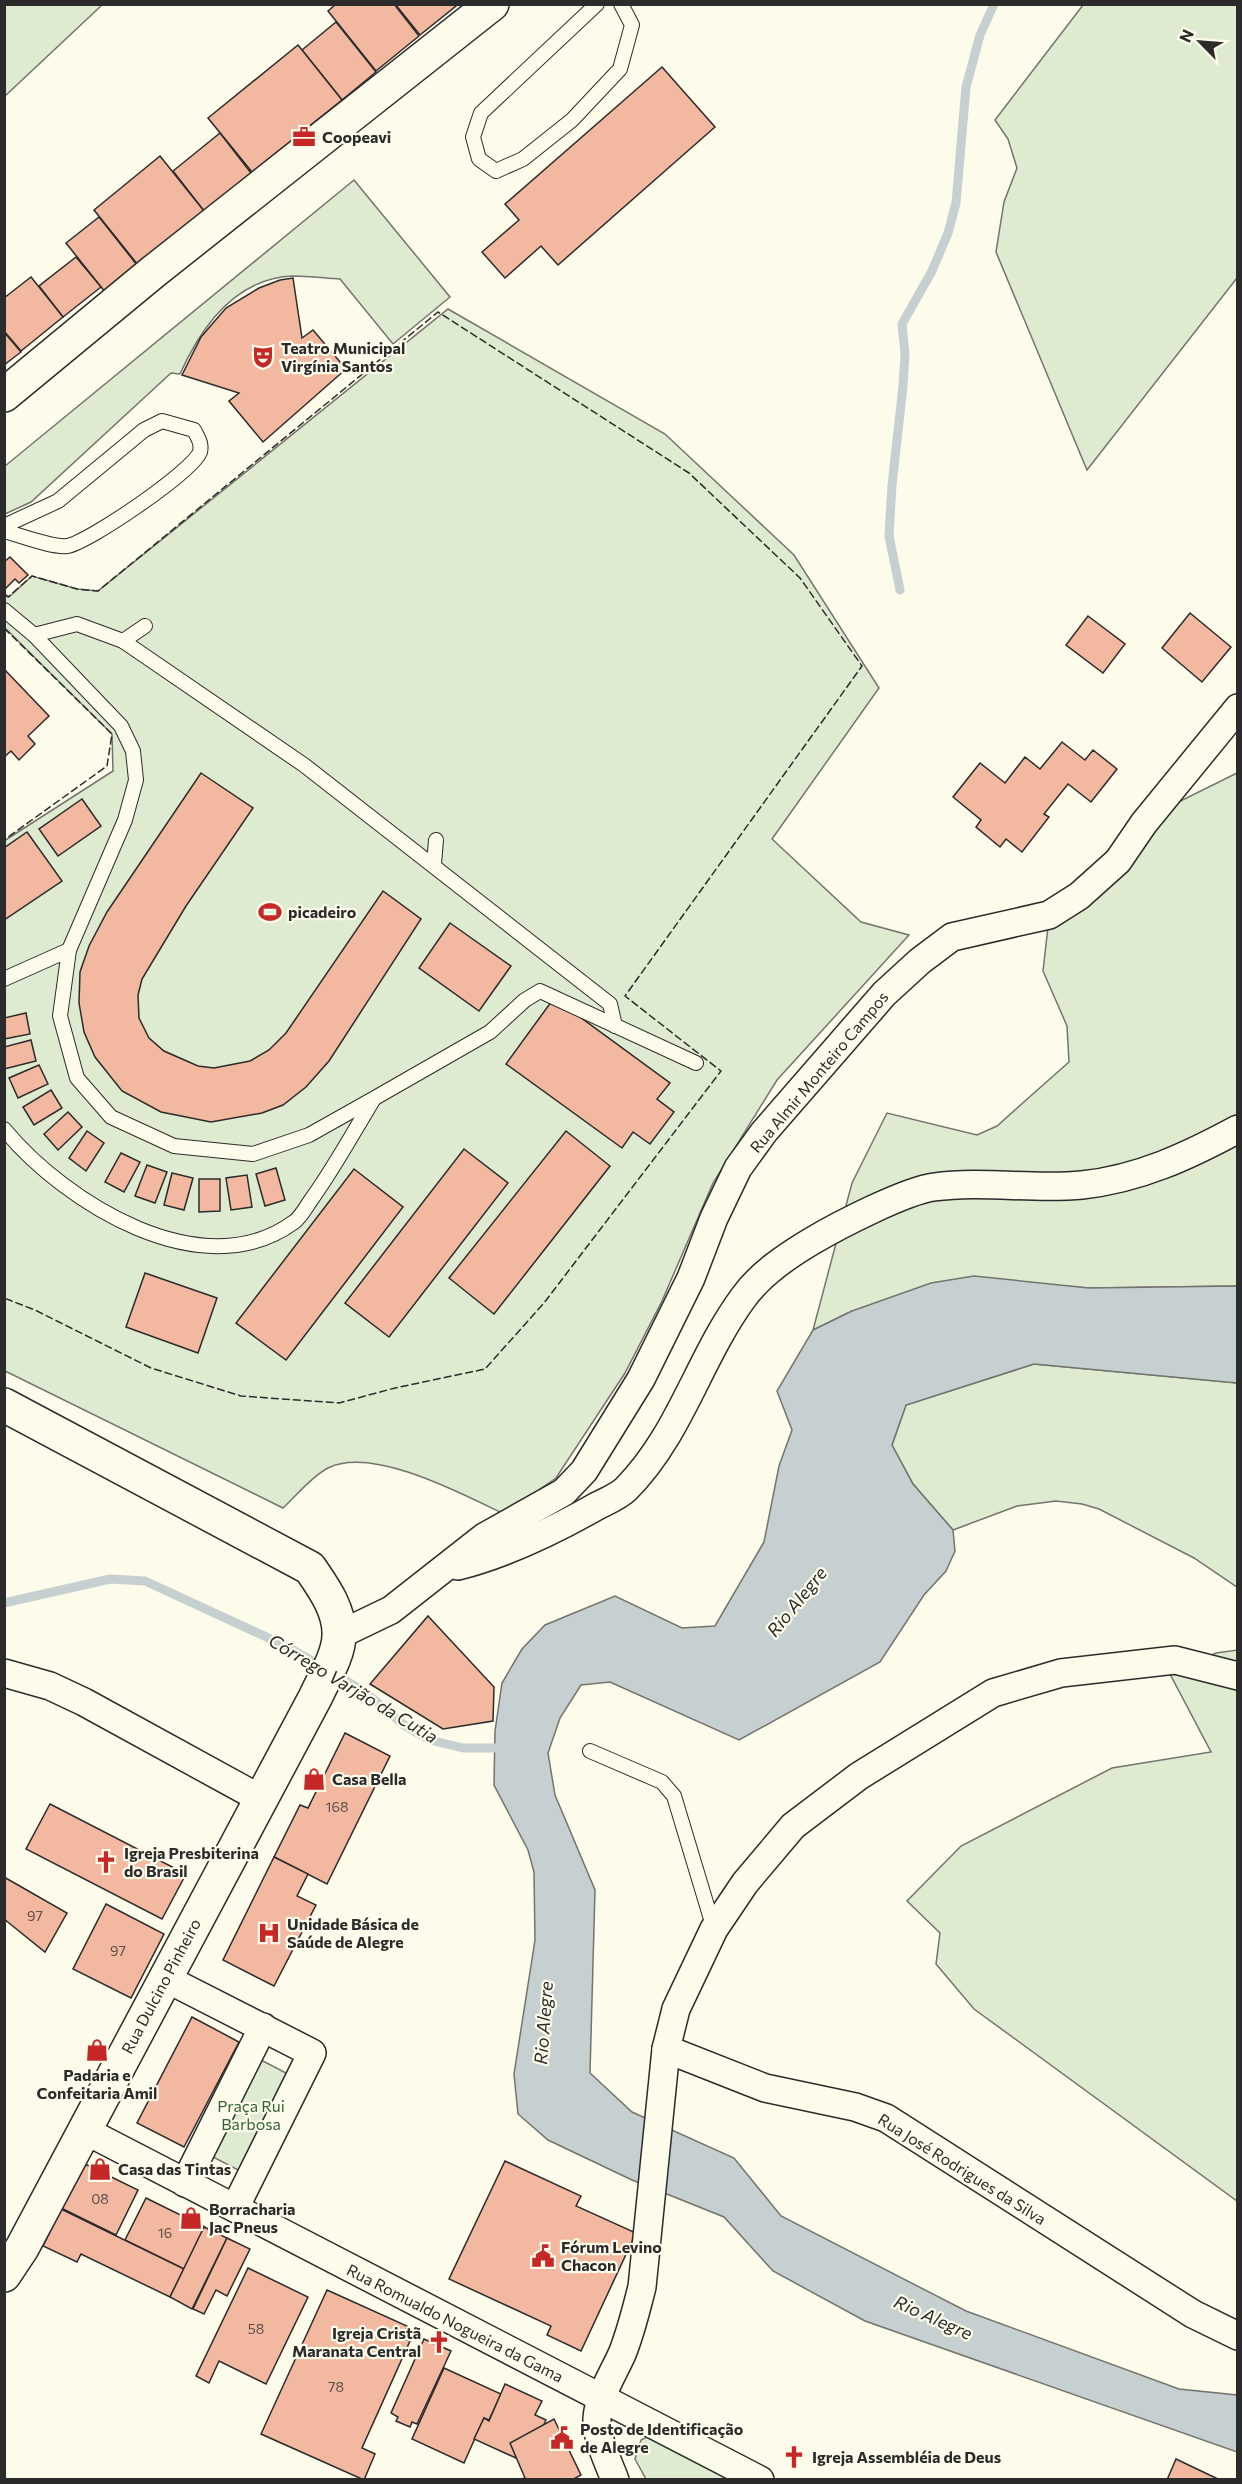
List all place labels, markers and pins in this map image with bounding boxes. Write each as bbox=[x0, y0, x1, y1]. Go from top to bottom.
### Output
office icon: Coopeavi bbox=[291, 124, 317, 150]
place label: Coopeavi bbox=[322, 127, 391, 146]
place label: Teatro Municipal Virgínia Santos bbox=[281, 338, 405, 375]
theatre icon: Teatro Municipal Virgínia Santos bbox=[250, 344, 276, 370]
sports icon: picadeiro bbox=[257, 899, 283, 925]
place label: picadeiro bbox=[288, 902, 357, 921]
shop icon: Casa Bella bbox=[301, 1766, 327, 1792]
place label: Casa Bella bbox=[332, 1769, 406, 1788]
place label: Igreja Presbiterina do Brasil bbox=[124, 1843, 259, 1880]
church icon: Igreja Presbiterina do Brasil bbox=[93, 1849, 119, 1875]
place label: Unidade Básica de Saúde de Alegre bbox=[287, 1914, 419, 1951]
hospital icon: Unidade Básica de Saúde de Alegre bbox=[256, 1920, 282, 1946]
shop icon: Padaria e Confeitaria Amil bbox=[84, 2037, 110, 2063]
place label: Padaria e Confeitaria Amil bbox=[37, 2065, 157, 2102]
shop icon: Casa das Tintas bbox=[87, 2156, 113, 2182]
place label: Casa das Tintas bbox=[118, 2159, 231, 2178]
place label: Borracharia Jac Pneus bbox=[209, 2199, 296, 2236]
shop icon: Borracharia Jac Pneus bbox=[178, 2205, 204, 2231]
place label: Fórum Levino Chacon bbox=[561, 2237, 662, 2274]
public building icon: Fórum Levino Chacon bbox=[530, 2243, 556, 2269]
place label: Igreja Cristã Maranata Central bbox=[292, 2323, 421, 2360]
church icon: Igreja Cristã Maranata Central bbox=[426, 2329, 452, 2355]
place label: Posto de Identificação de Alegre bbox=[580, 2419, 744, 2456]
public building icon: Posto de Identificação de Alegre bbox=[549, 2425, 575, 2451]
church icon: Igreja Assembléia de Deus bbox=[781, 2444, 807, 2470]
place label: Igreja Assembléia de Deus bbox=[812, 2447, 1001, 2466]

